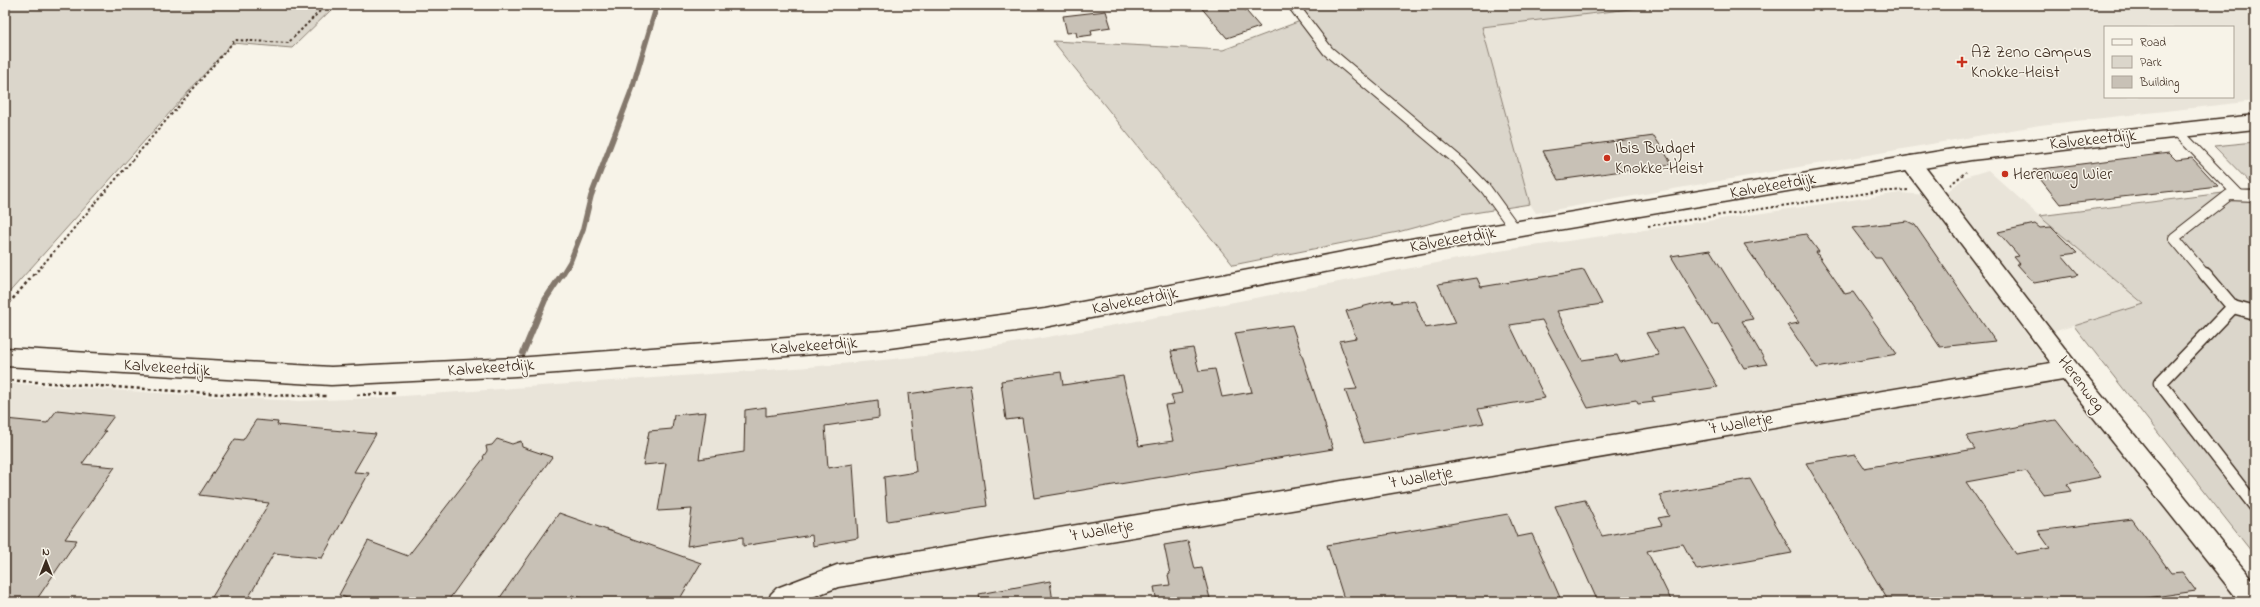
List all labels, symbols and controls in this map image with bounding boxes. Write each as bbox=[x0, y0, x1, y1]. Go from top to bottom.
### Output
legend bbox=[2104, 26, 2234, 98]
text: Road bbox=[2140, 34, 2166, 52]
place label: AZ Zeno campus Knokke-Heist bbox=[1971, 40, 2092, 85]
text: Park bbox=[2140, 54, 2162, 72]
marker: AZ Zeno campus Knokke-Heist bbox=[1956, 56, 1968, 68]
text: Building bbox=[2139, 74, 2179, 93]
street label: Kalvekeetdijk bbox=[2049, 123, 2138, 157]
place label: Ibis Budget Knokke-Heist bbox=[1615, 136, 1704, 181]
marker: Ibis Budget Knokke-Heist bbox=[1602, 153, 1612, 163]
place label: Herenweg Wier bbox=[2013, 162, 2113, 189]
street label: Kalvekeetdijk bbox=[1728, 166, 1818, 206]
marker: Herenweg Wier bbox=[2000, 169, 2010, 179]
street label: Kalvekeetdijk bbox=[1408, 220, 1498, 260]
street label: Kalvekeetdijk bbox=[1090, 280, 1181, 322]
street label: Kalvekeetdijk bbox=[770, 330, 859, 361]
street label: Herenweg bbox=[2050, 351, 2111, 419]
street label: Kalvekeetdijk bbox=[447, 352, 536, 383]
street label: Kalvekeetdijk bbox=[123, 353, 212, 384]
street label: 't Walletje bbox=[1707, 406, 1775, 442]
street label: 't Walletje bbox=[1387, 460, 1455, 496]
street label: 't Walletje bbox=[1068, 513, 1136, 549]
north arrow bbox=[26, 541, 66, 581]
text: N bbox=[42, 544, 50, 560]

